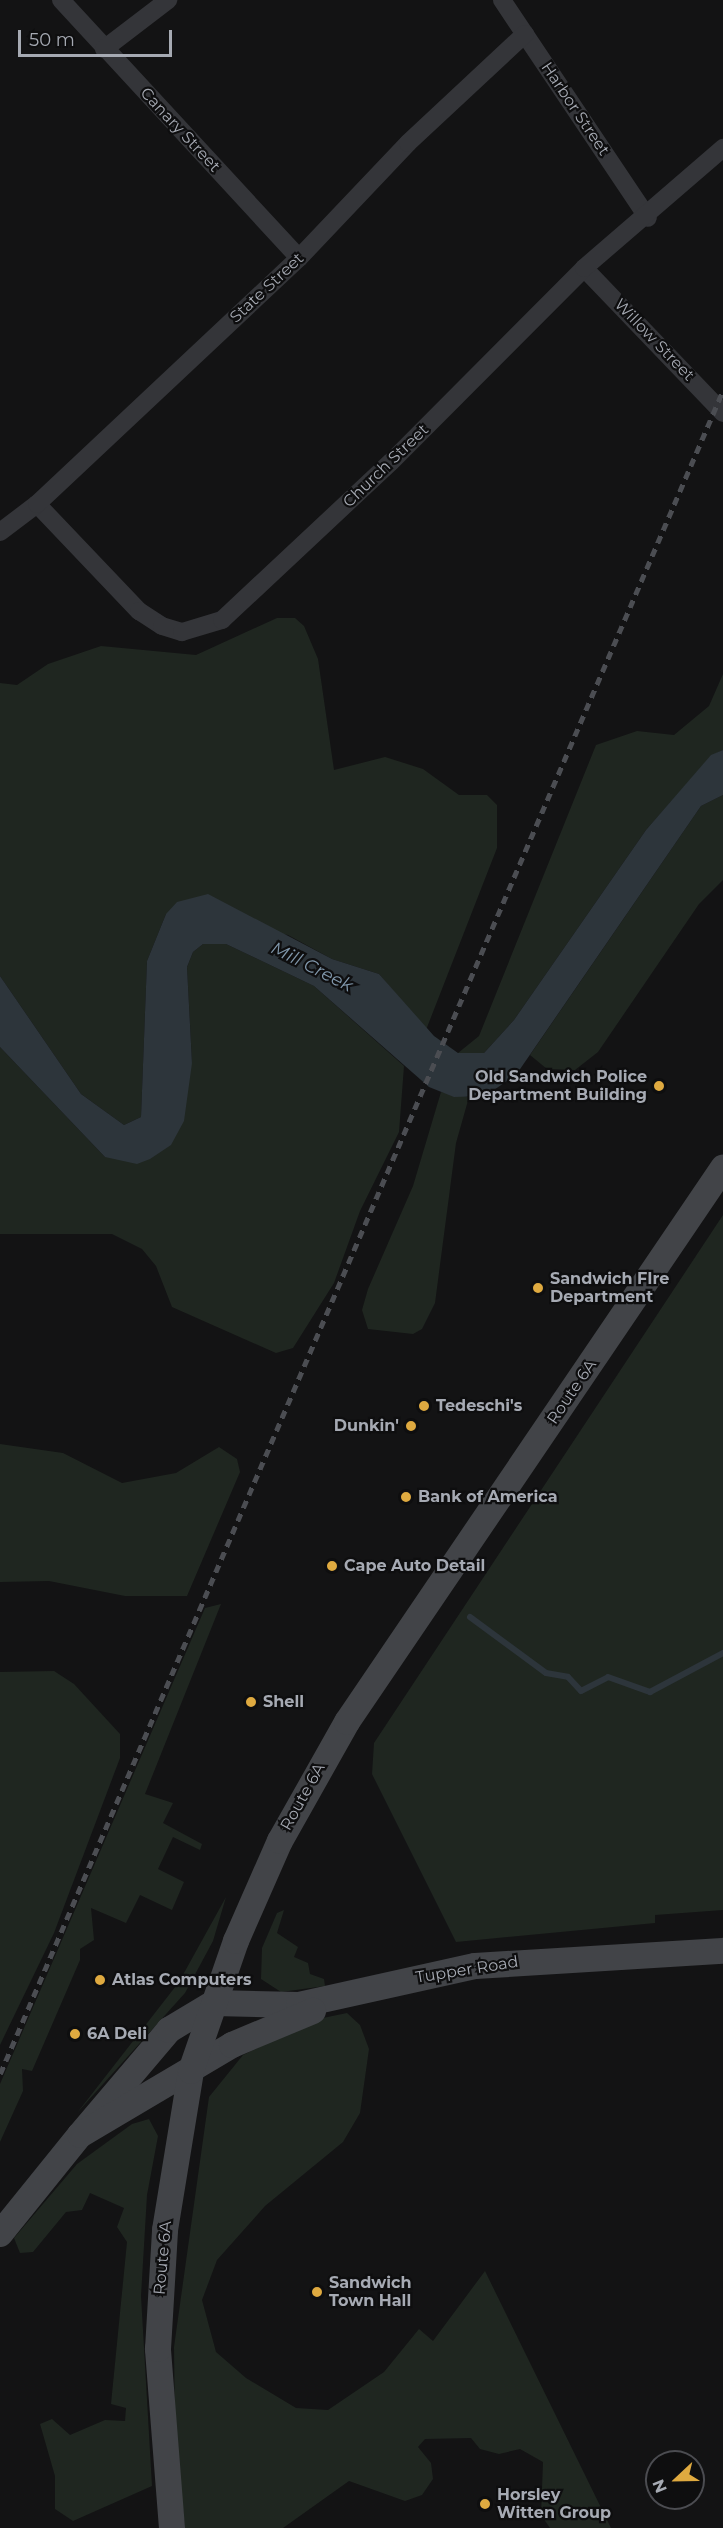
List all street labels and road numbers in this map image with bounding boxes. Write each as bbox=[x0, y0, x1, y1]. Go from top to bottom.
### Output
street label: Harbor Street bbox=[537, 59, 613, 159]
street label: Canary Street bbox=[136, 84, 224, 176]
street label: State Street bbox=[226, 249, 308, 327]
street label: Willow Street bbox=[610, 295, 698, 385]
street label: Church Street bbox=[339, 420, 433, 512]
street label: Route 6A bbox=[543, 1356, 601, 1428]
street label: Route 6A bbox=[277, 1760, 329, 1834]
street label: Tupper Road bbox=[414, 1952, 520, 1988]
street label: Route 6A bbox=[150, 2220, 176, 2296]

